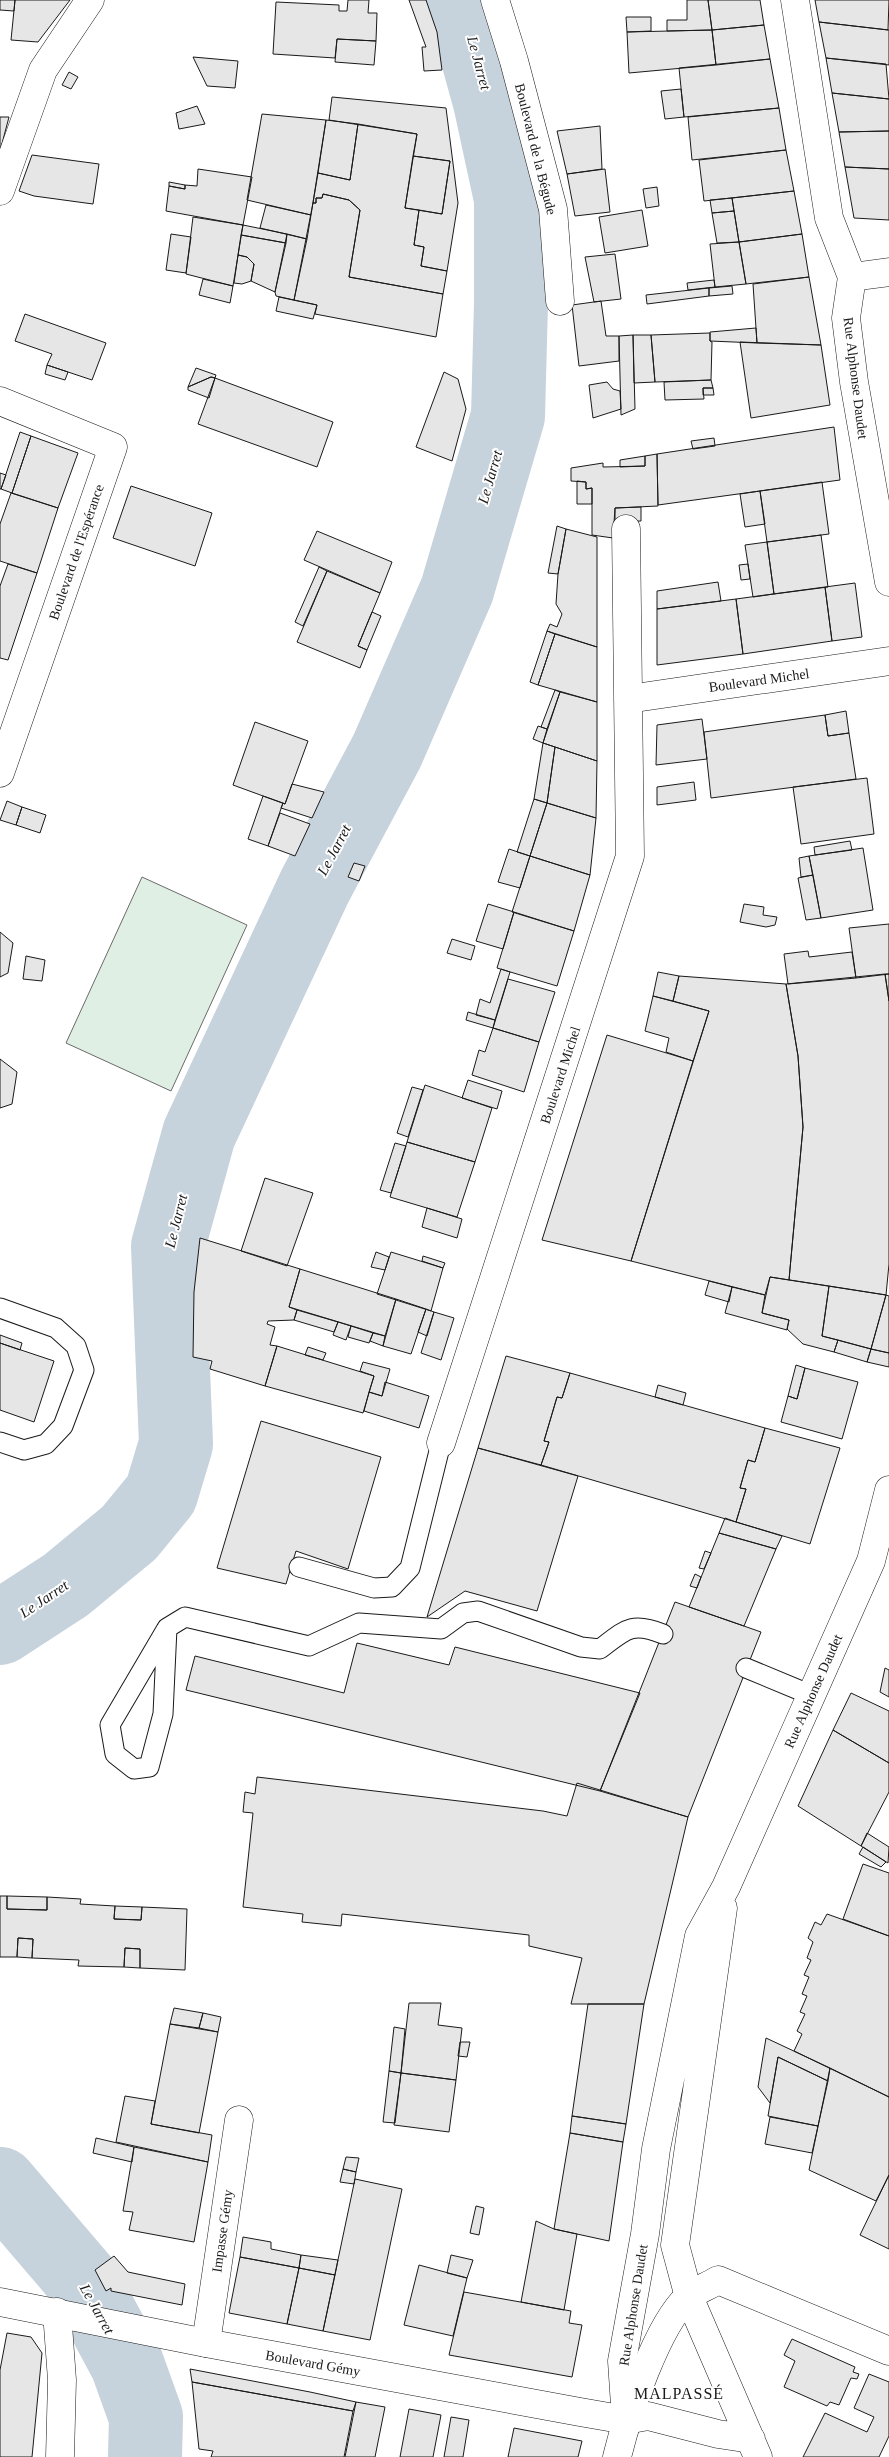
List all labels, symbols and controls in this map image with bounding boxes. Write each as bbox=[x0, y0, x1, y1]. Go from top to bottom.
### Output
water label: Le Jarret bbox=[464, 33, 494, 92]
street label: Boulevard de la Bégude bbox=[512, 82, 559, 216]
street label: Rue Alphonse Daudet bbox=[841, 316, 870, 440]
water label: Le Jarret bbox=[474, 448, 505, 507]
street label: Boulevard de l'Espérance bbox=[46, 482, 107, 622]
street label: Boulevard Michel bbox=[708, 666, 810, 695]
water label: Le Jarret bbox=[314, 821, 354, 879]
street label: Boulevard Michel bbox=[538, 1024, 583, 1126]
water label: Le Jarret bbox=[161, 1192, 191, 1251]
water label: Le Jarret bbox=[16, 1577, 72, 1622]
street label: Rue Alphonse Daudet bbox=[782, 1632, 845, 1750]
street label: Impasse Gémy bbox=[209, 2189, 236, 2274]
street label: Rue Alphonse Daudet bbox=[616, 2243, 651, 2367]
water label: Le Jarret bbox=[76, 2280, 118, 2338]
street label: Boulevard Gémy bbox=[264, 2348, 362, 2379]
district label: MALPASSÉ bbox=[634, 2384, 724, 2402]

